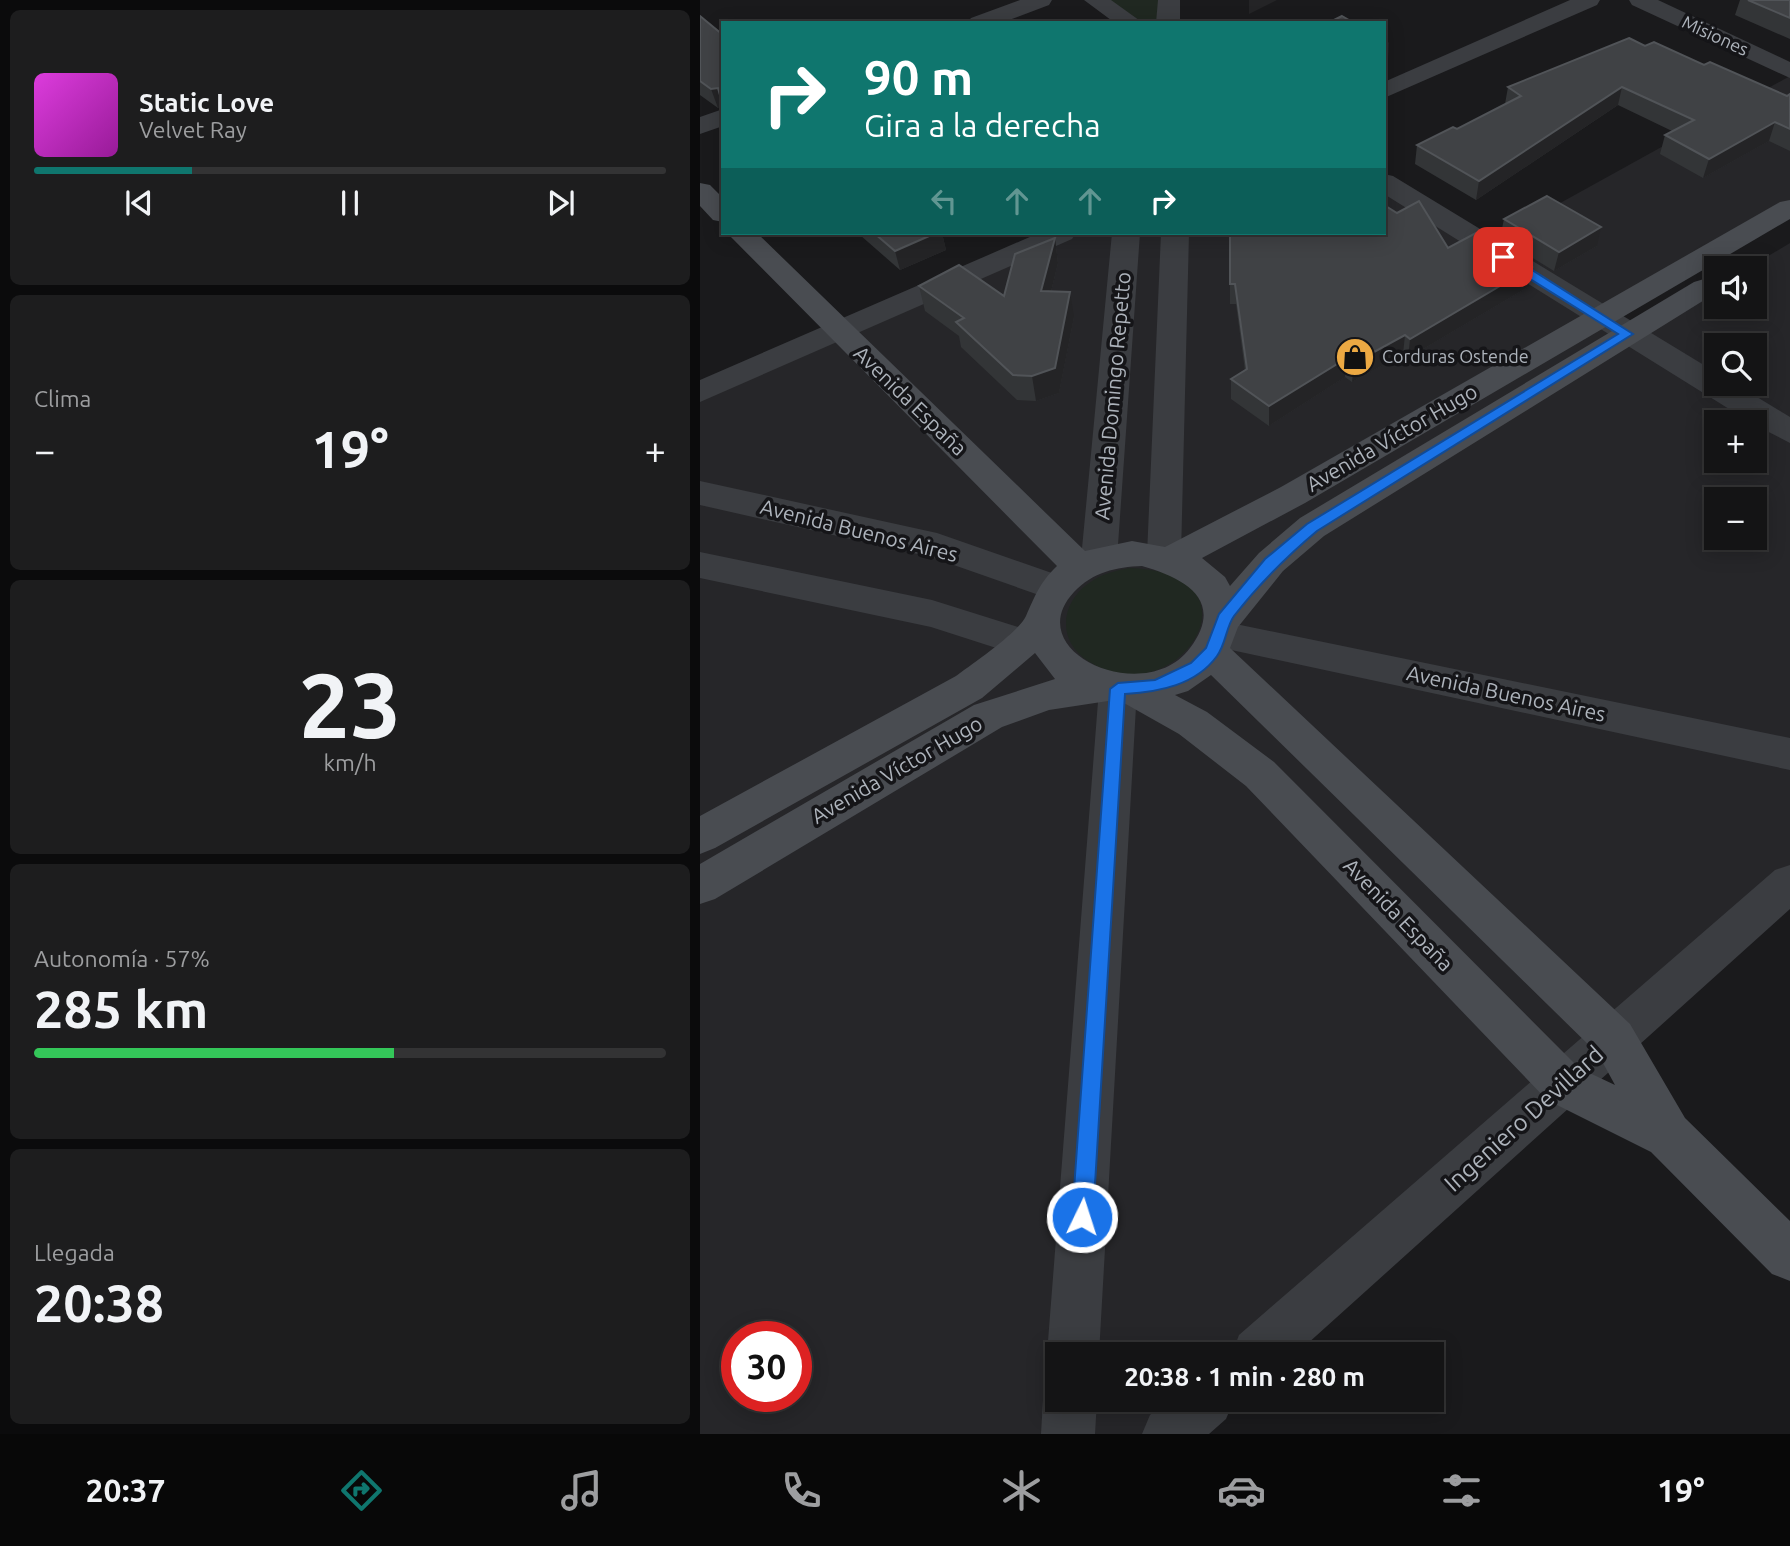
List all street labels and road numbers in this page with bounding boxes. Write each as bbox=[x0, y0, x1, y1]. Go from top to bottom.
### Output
street label: Misiones bbox=[1679, 11, 1752, 59]
street label: Avenida Domingo Repetto bbox=[1089, 271, 1135, 521]
street label: Avenida España bbox=[850, 341, 972, 460]
street label: Avenida Víctor Hugo bbox=[1302, 378, 1481, 496]
street label: Avenida Buenos Aires bbox=[758, 494, 960, 566]
street label: Avenida Buenos Aires bbox=[1405, 660, 1608, 726]
street label: Avenida Víctor Hugo bbox=[807, 710, 986, 828]
street label: Avenida España bbox=[1339, 853, 1458, 975]
street label: Ingeniero Devillard bbox=[1439, 1040, 1609, 1197]

